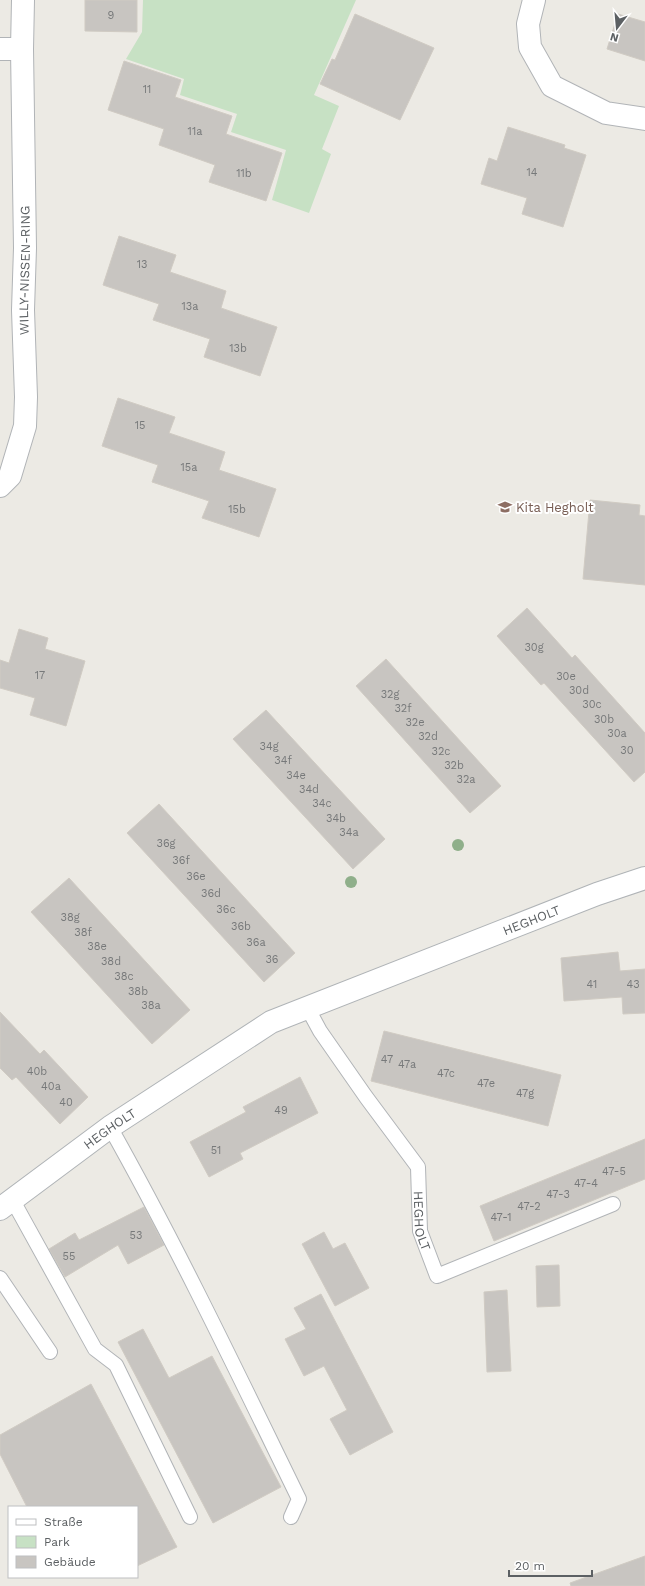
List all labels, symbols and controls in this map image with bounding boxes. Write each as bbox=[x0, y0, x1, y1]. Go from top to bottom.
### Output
north arrow bbox=[597, 8, 637, 48]
house number: 9 bbox=[108, 9, 115, 22]
text: N bbox=[609, 30, 620, 45]
house number: 11 bbox=[143, 83, 151, 96]
house number: 11a bbox=[188, 125, 202, 138]
house number: 14 bbox=[526, 166, 538, 179]
house number: 11b bbox=[236, 167, 252, 180]
street label: WILLY-NISSEN-RING bbox=[15, 206, 33, 335]
house number: 13 bbox=[137, 258, 147, 271]
house number: 13a bbox=[182, 300, 198, 313]
house number: 13b bbox=[229, 342, 247, 355]
house number: 15 bbox=[135, 419, 145, 432]
house number: 15a bbox=[181, 461, 197, 474]
school or university icon: Kita Hegholt bbox=[497, 499, 513, 515]
place label: Kita Hegholt bbox=[516, 500, 594, 515]
house number: 15b bbox=[228, 503, 246, 516]
house number: 30g bbox=[524, 641, 544, 654]
house number: 17 bbox=[35, 669, 45, 682]
house number: 30e bbox=[556, 670, 576, 683]
house number: 30d bbox=[569, 684, 589, 697]
house number: 32g bbox=[381, 688, 399, 701]
house number: 30c bbox=[582, 698, 602, 711]
house number: 32f bbox=[394, 702, 412, 715]
house number: 30b bbox=[594, 713, 614, 726]
house number: 32e bbox=[405, 716, 425, 729]
house number: 30a bbox=[607, 727, 627, 740]
house number: 32d bbox=[418, 730, 438, 743]
house number: 34g bbox=[260, 740, 279, 753]
house number: 30 bbox=[620, 744, 634, 757]
house number: 32c bbox=[432, 745, 451, 758]
house number: 34f bbox=[274, 754, 292, 767]
house number: 32b bbox=[444, 759, 464, 772]
house number: 34e bbox=[286, 769, 306, 782]
house number: 32a bbox=[456, 773, 476, 786]
house number: 34d bbox=[299, 783, 319, 796]
house number: 34c bbox=[312, 797, 332, 810]
house number: 34b bbox=[326, 812, 346, 825]
house number: 34a bbox=[339, 826, 359, 839]
house number: 36g bbox=[157, 837, 176, 850]
house number: 36f bbox=[172, 854, 190, 867]
house number: 36e bbox=[186, 870, 206, 883]
house number: 36d bbox=[201, 887, 221, 900]
street label: HEGHOLT bbox=[500, 902, 562, 938]
house number: 36c bbox=[216, 903, 236, 916]
house number: 38g bbox=[60, 911, 80, 924]
house number: 36b bbox=[231, 920, 251, 933]
house number: 38f bbox=[74, 926, 92, 939]
house number: 36a bbox=[246, 936, 266, 949]
house number: 38e bbox=[87, 940, 107, 953]
house number: 36 bbox=[265, 953, 279, 966]
house number: 38d bbox=[101, 955, 121, 968]
house number: 38c bbox=[114, 970, 134, 983]
house number: 41 bbox=[587, 978, 597, 991]
house number: 43 bbox=[626, 978, 640, 991]
house number: 38b bbox=[128, 985, 148, 998]
house number: 38a bbox=[141, 999, 161, 1012]
house number: 47 bbox=[381, 1053, 393, 1066]
house number: 47a bbox=[398, 1058, 416, 1071]
house number: 40b bbox=[27, 1065, 47, 1078]
house number: 47c bbox=[437, 1067, 455, 1080]
house number: 47e bbox=[477, 1077, 495, 1090]
house number: 40a bbox=[41, 1080, 61, 1093]
house number: 47g bbox=[516, 1087, 534, 1100]
house number: 40 bbox=[59, 1096, 73, 1109]
house number: 49 bbox=[274, 1104, 288, 1117]
street label: HEGHOLT bbox=[80, 1105, 138, 1152]
house number: 51 bbox=[211, 1144, 221, 1157]
house number: 47-5 bbox=[602, 1165, 626, 1178]
house number: 47-4 bbox=[574, 1177, 598, 1190]
house number: 47-3 bbox=[546, 1188, 570, 1201]
street label: HEGHOLT bbox=[411, 1191, 434, 1253]
house number: 47-2 bbox=[517, 1200, 541, 1213]
house number: 47-1 bbox=[490, 1211, 512, 1224]
house number: 53 bbox=[130, 1229, 142, 1242]
house number: 55 bbox=[63, 1250, 75, 1263]
legend bbox=[8, 1506, 138, 1578]
text: Straße bbox=[44, 1515, 83, 1529]
text: Park bbox=[44, 1535, 70, 1549]
scale bar bbox=[509, 1552, 592, 1578]
text: Gebäude bbox=[44, 1555, 96, 1569]
text: 20 m bbox=[515, 1559, 545, 1573]

